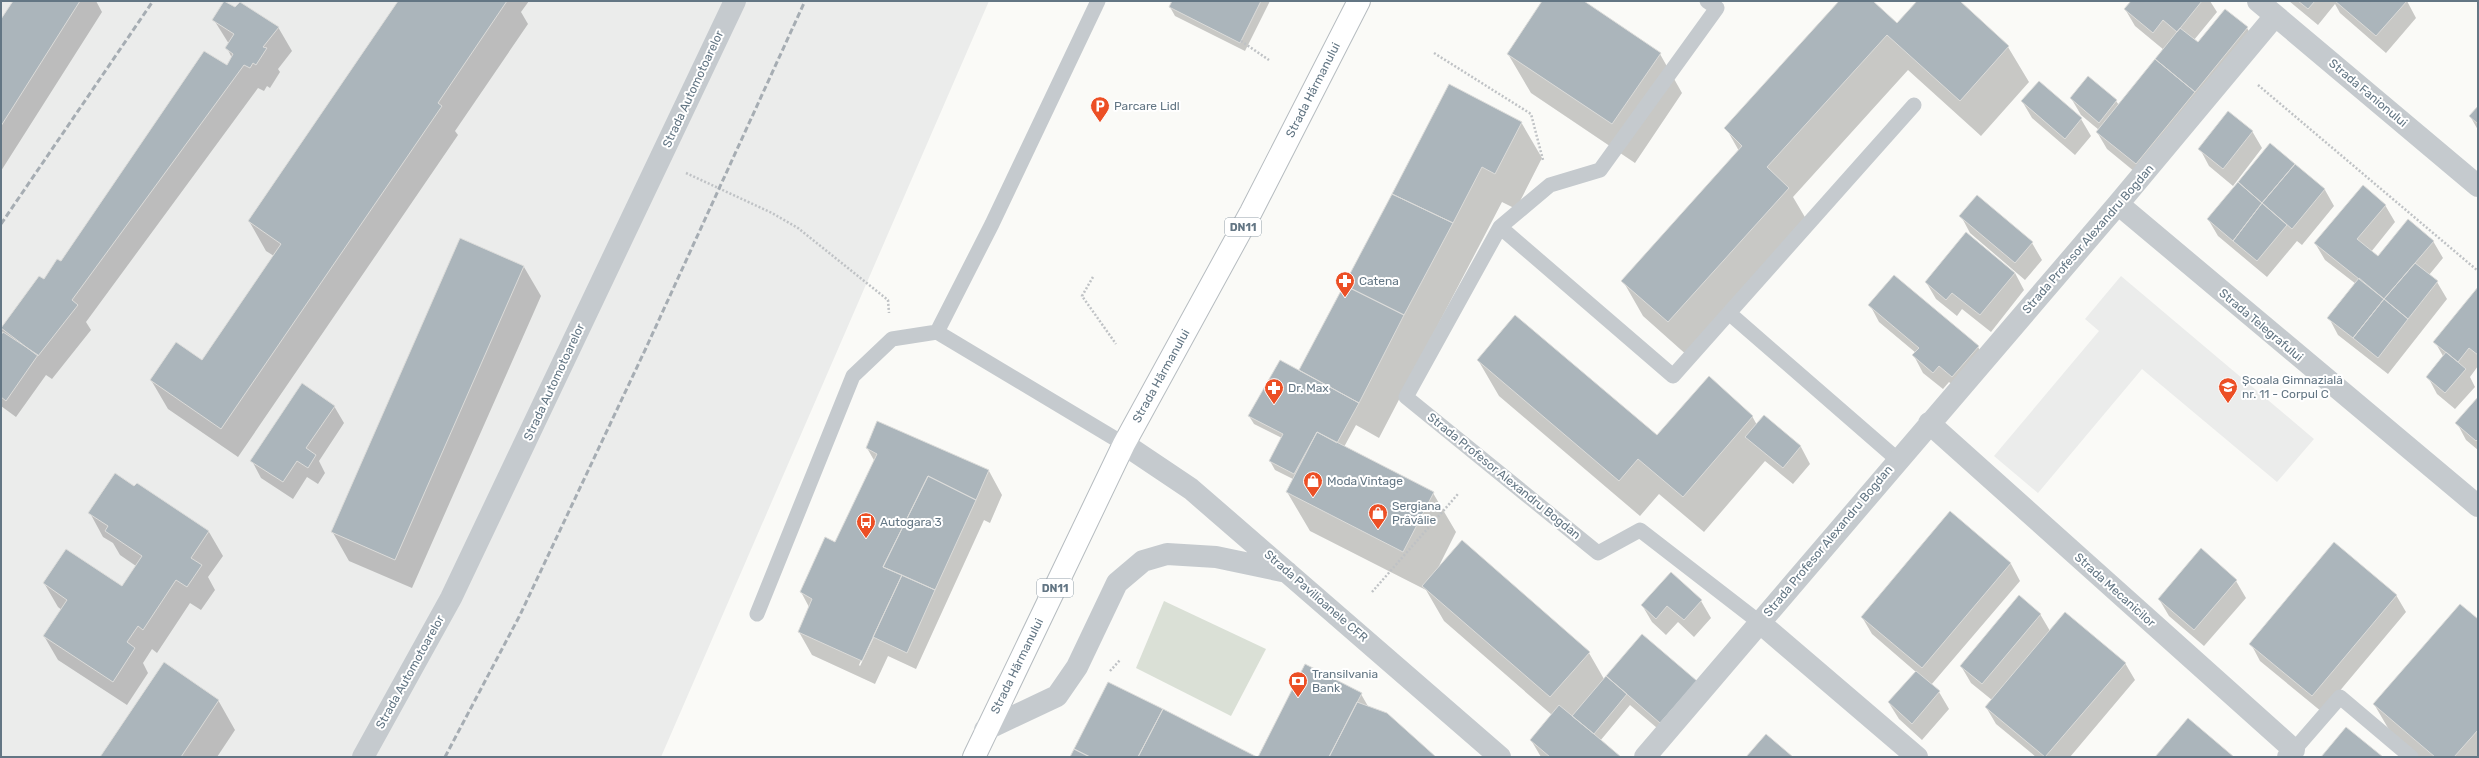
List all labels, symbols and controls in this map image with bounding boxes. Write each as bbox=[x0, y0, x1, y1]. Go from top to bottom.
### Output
street label: Strada Automotoarelor bbox=[660, 28, 726, 150]
street label: Strada Hărmanului bbox=[1283, 40, 1343, 140]
street label: Strada Fanionului bbox=[2326, 56, 2410, 130]
parking icon: Parcare Lidl bbox=[1089, 95, 1111, 123]
place label: Parcare Lidl bbox=[1114, 99, 1180, 113]
street label: Strada Profesor Alexandru Bogdan bbox=[2019, 162, 2157, 316]
road number: DN11 bbox=[1225, 218, 1261, 236]
pharmacy icon: Catena bbox=[1334, 270, 1356, 298]
place label: Catena bbox=[1359, 274, 1399, 288]
street label: Strada Telegrafului bbox=[2216, 286, 2306, 364]
street label: Strada Automotoarelor bbox=[521, 321, 587, 443]
street label: Strada Hărmanului bbox=[1130, 327, 1193, 425]
place label: Școala Gimnazială nr. 11 - Corpul C bbox=[2242, 373, 2343, 401]
school or university icon: Școala Gimnazială nr. 11 - Corpul C bbox=[2217, 376, 2239, 404]
pharmacy icon: Dr. Max bbox=[1263, 377, 1285, 405]
place label: Dr. Max bbox=[1288, 381, 1329, 395]
street label: Strada Profesor Alexandru Bogdan bbox=[1425, 410, 1583, 542]
street label: Strada Profesor Alexandru Bogdan bbox=[1761, 463, 1895, 619]
shop icon: Moda Vintage bbox=[1302, 470, 1324, 498]
place label: Moda Vintage bbox=[1327, 474, 1403, 488]
place label: Sergiana Prăvălie bbox=[1392, 499, 1441, 527]
shop icon: Sergiana Prăvălie bbox=[1367, 502, 1389, 530]
bus stop icon: Autogara 3 bbox=[855, 511, 877, 539]
place label: Autogara 3 bbox=[880, 515, 942, 529]
street label: Strada Pavilioanele CFR bbox=[1261, 547, 1371, 645]
street label: Strada Mecanicilor bbox=[2072, 550, 2158, 630]
road number: DN11 bbox=[1037, 579, 1073, 597]
street label: Strada Automotoarelor bbox=[373, 612, 447, 731]
street label: Strada Hărmanului bbox=[988, 616, 1046, 716]
place label: Transilvania Bank bbox=[1312, 667, 1378, 695]
bank icon: Transilvania Bank bbox=[1287, 670, 1309, 698]

